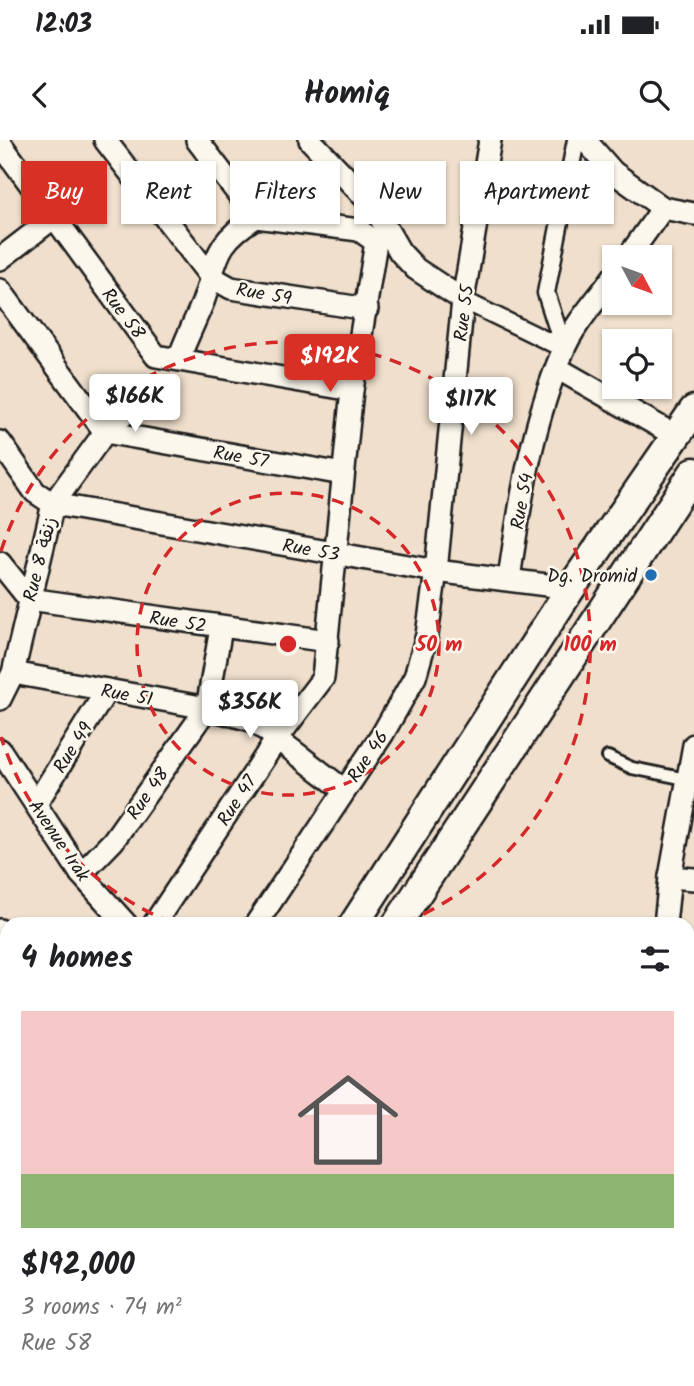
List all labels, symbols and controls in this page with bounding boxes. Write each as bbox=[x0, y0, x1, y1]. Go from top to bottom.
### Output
text: 12:03 bbox=[35, 4, 92, 46]
text: Homiq bbox=[304, 69, 390, 120]
icon: back bbox=[21, 76, 59, 114]
icon: search bbox=[635, 76, 673, 114]
chip: Buy bbox=[21, 161, 107, 224]
chip: Rent bbox=[121, 161, 216, 224]
chip: Filters bbox=[230, 161, 340, 224]
chip: New bbox=[354, 161, 446, 224]
chip: Apartment bbox=[460, 161, 614, 224]
north arrow bbox=[602, 245, 672, 315]
map controls bbox=[602, 245, 672, 399]
street label: Rue 59 bbox=[234, 275, 294, 315]
street label: Rue 55 bbox=[447, 281, 484, 343]
street label: Rue 58 bbox=[93, 282, 152, 347]
button: locate bbox=[602, 329, 672, 399]
pin: $192K bbox=[281, 334, 379, 394]
text: $192K bbox=[300, 339, 360, 375]
pin: $166K bbox=[86, 374, 184, 434]
pin: $117K bbox=[422, 378, 520, 437]
text: $166K bbox=[105, 379, 165, 415]
text: $117K bbox=[445, 382, 497, 418]
street label: Rue 57 bbox=[211, 438, 272, 478]
street label: Rue 54 bbox=[503, 471, 543, 532]
street label: Rue 8 زنقة bbox=[16, 514, 66, 605]
street label: Rue 53 bbox=[280, 531, 342, 571]
place label: Dg. Dromid bbox=[547, 562, 638, 592]
marker: Dg. Dromid bbox=[643, 567, 659, 583]
street label: Rue 52 bbox=[147, 604, 209, 642]
text: 50 m bbox=[415, 629, 462, 662]
text: 100 m bbox=[563, 629, 617, 662]
centre of rings bbox=[276, 632, 300, 656]
street label: Rue 51 bbox=[98, 677, 155, 715]
pin: $356K bbox=[201, 680, 299, 740]
text: $356K bbox=[218, 685, 282, 721]
street label: Rue 49 bbox=[46, 716, 101, 780]
street label: Rue 46 bbox=[340, 725, 397, 789]
street label: Rue 48 bbox=[120, 761, 178, 827]
street label: Rue 47 bbox=[210, 769, 266, 833]
street label: Avenue Irak bbox=[20, 794, 97, 888]
text: 4 homes bbox=[21, 935, 133, 983]
icon: filters bbox=[636, 940, 674, 978]
icon: home bbox=[285, 1057, 411, 1183]
text: $192,000 bbox=[21, 1242, 135, 1290]
text: 3 rooms · 74 m² bbox=[21, 1290, 182, 1326]
text: Rue 58 bbox=[21, 1326, 91, 1362]

